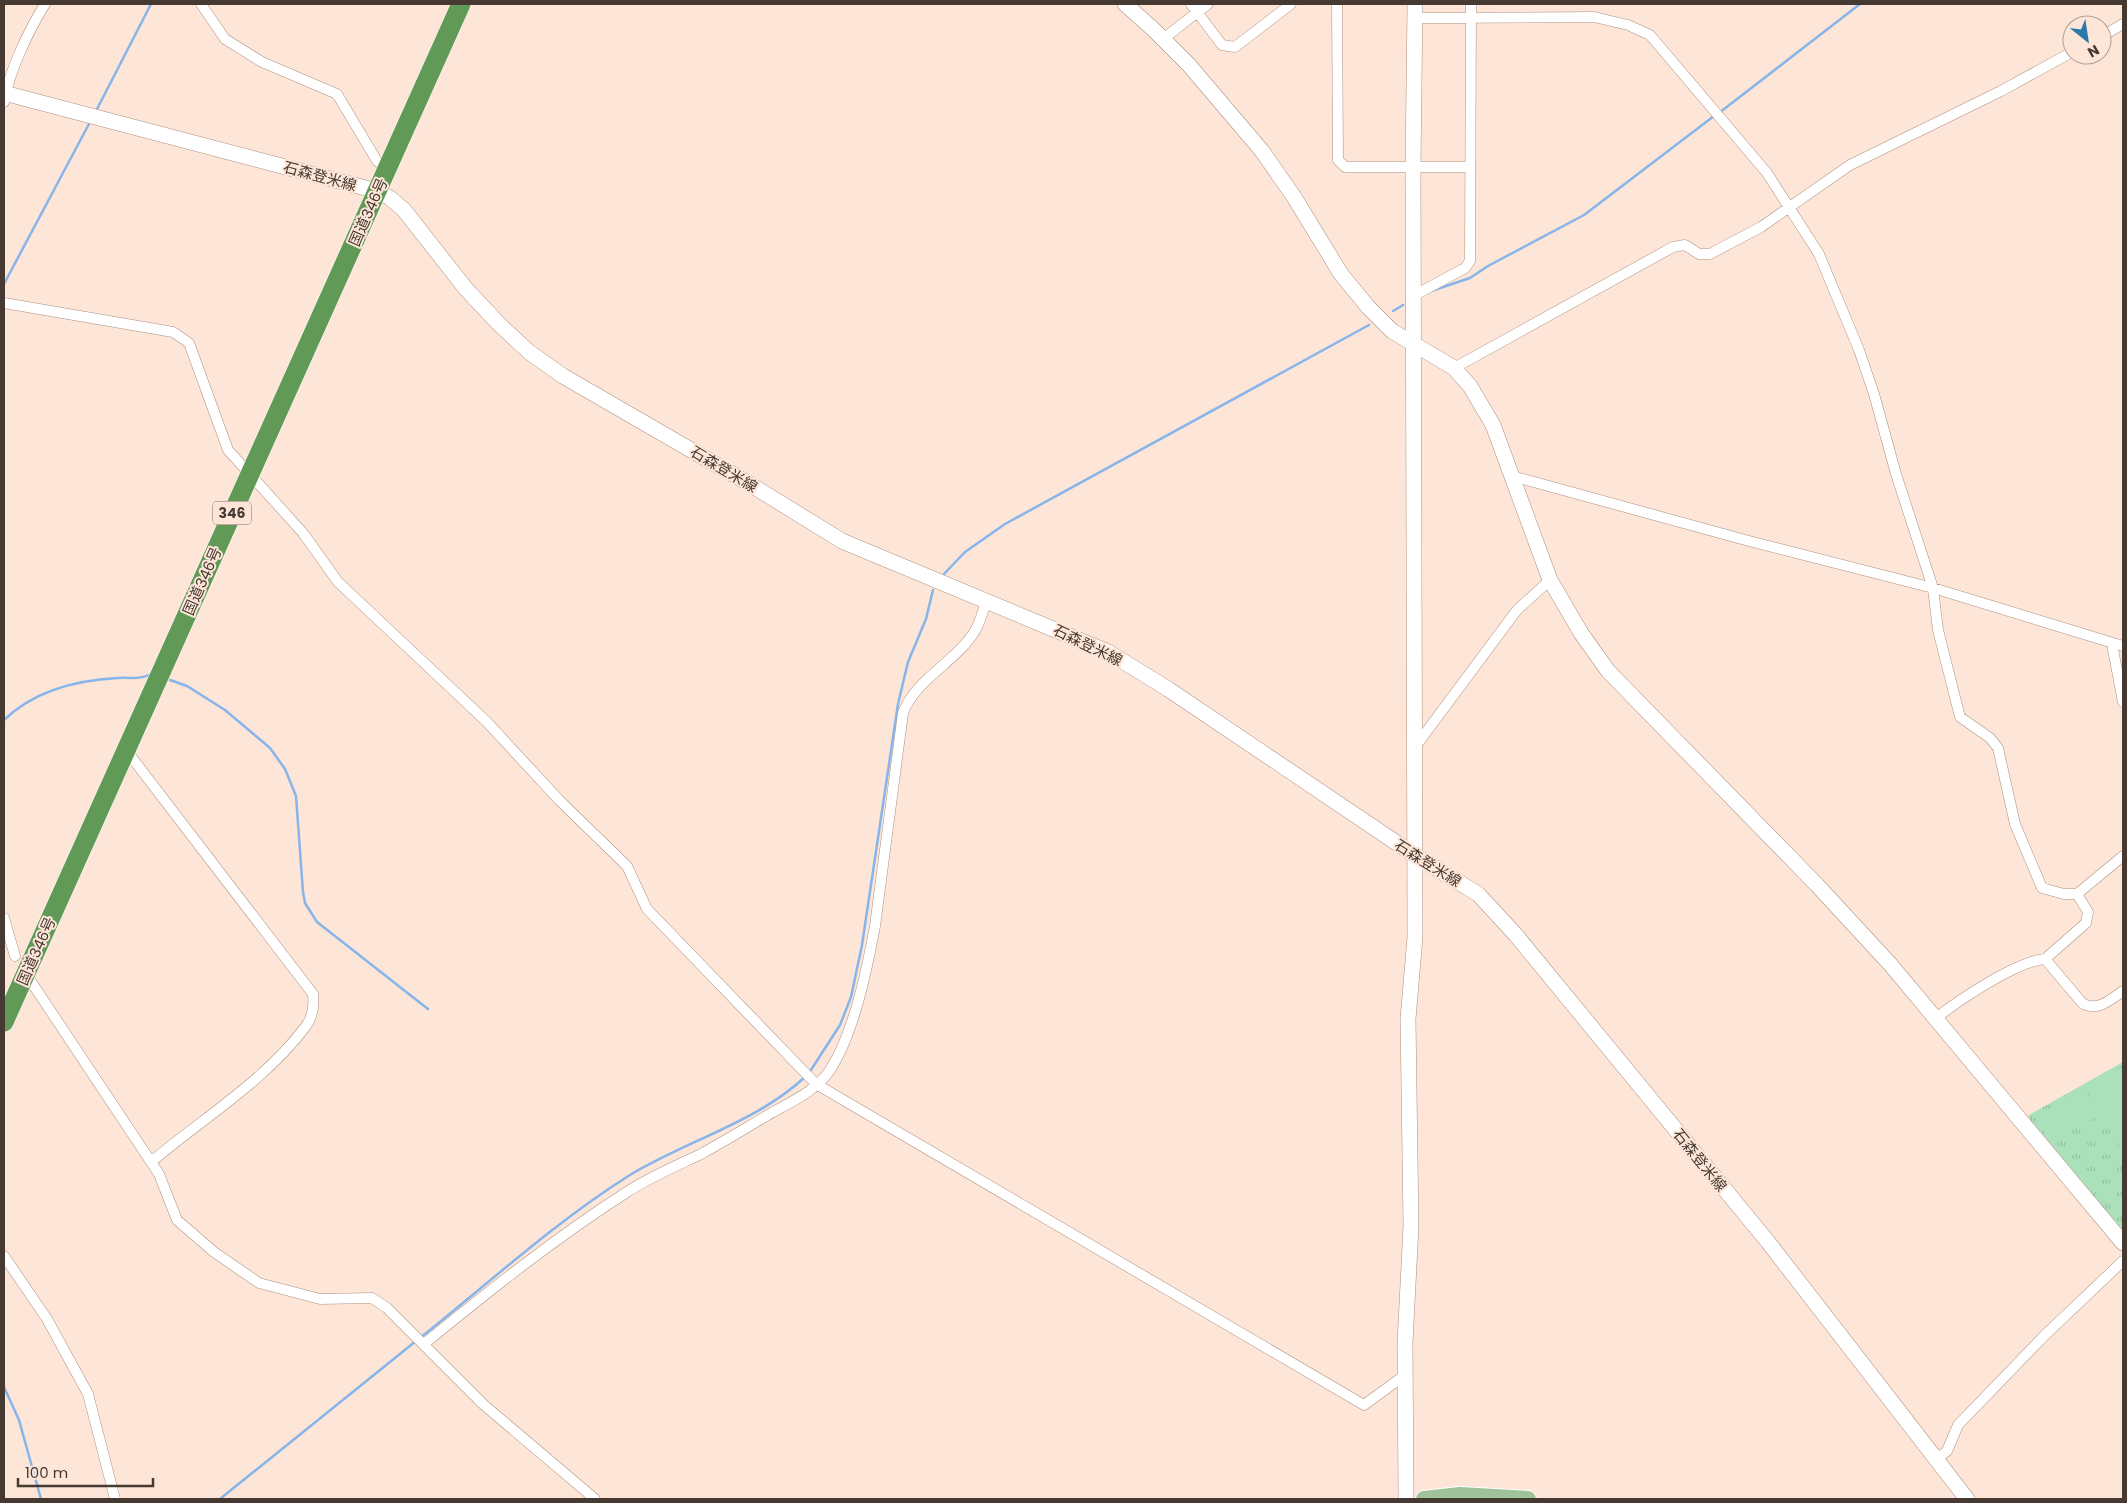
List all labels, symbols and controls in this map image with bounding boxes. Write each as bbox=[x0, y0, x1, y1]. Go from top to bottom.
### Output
north arrow bbox=[2062, 15, 2112, 65]
text: N bbox=[2084, 40, 2103, 63]
street label: 石森登米線 bbox=[281, 156, 359, 196]
street label: 国道346号 bbox=[344, 174, 392, 250]
street label: 石森登米線 bbox=[686, 441, 762, 497]
road number: 346 bbox=[213, 502, 251, 524]
street label: 国道346号 bbox=[178, 543, 226, 619]
street label: 石森登米線 bbox=[1050, 619, 1126, 671]
street label: 石森登米線 bbox=[1391, 834, 1465, 892]
street label: 国道346号 bbox=[12, 913, 60, 989]
street label: 石森登米線 bbox=[1668, 1124, 1732, 1196]
scale bar bbox=[18, 1456, 152, 1488]
text: 100 m bbox=[25, 1462, 68, 1483]

